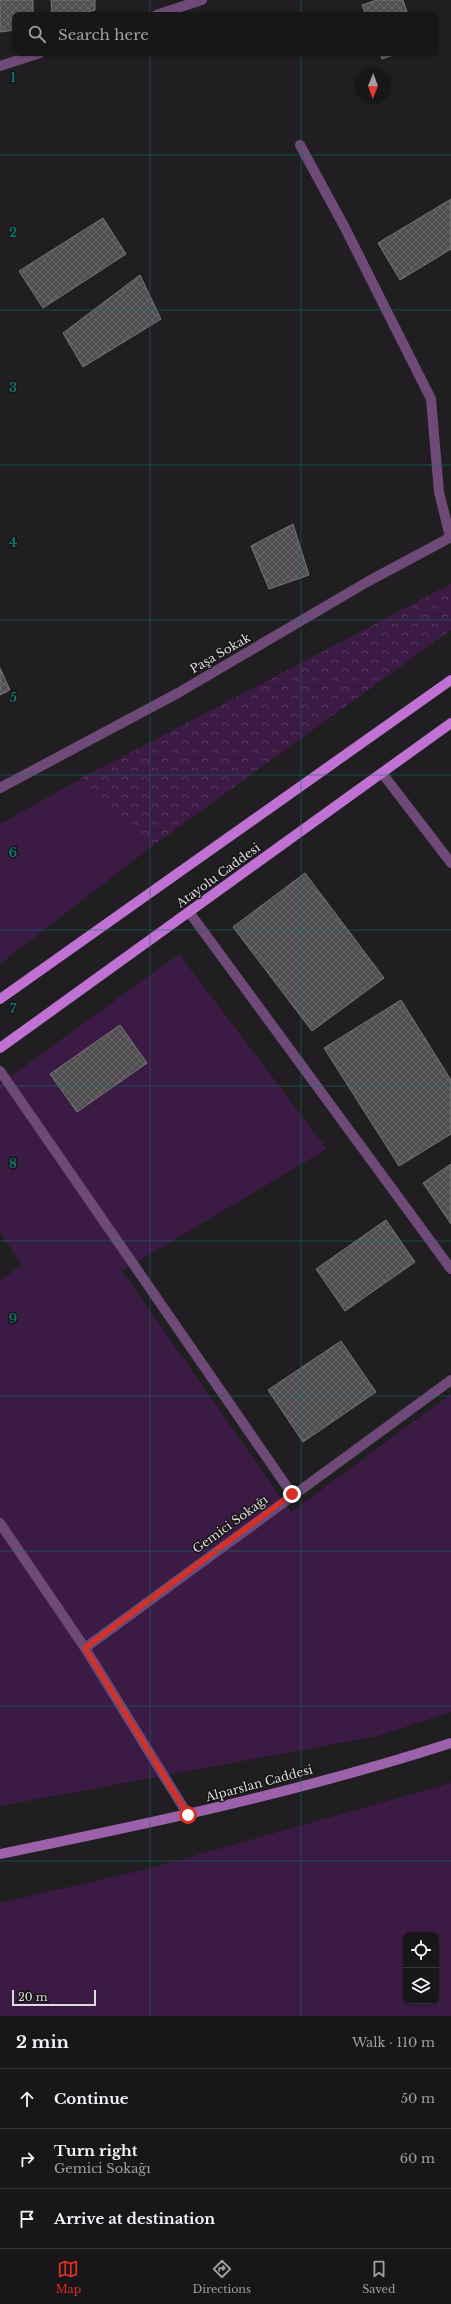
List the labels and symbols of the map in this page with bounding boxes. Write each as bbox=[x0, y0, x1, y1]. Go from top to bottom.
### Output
north arrow bbox=[355, 68, 391, 104]
text: 1 bbox=[10, 69, 16, 86]
text: 2 bbox=[9, 224, 17, 241]
text: 3 bbox=[9, 379, 17, 396]
text: 4 bbox=[9, 534, 18, 551]
street label: Paşa Sokak bbox=[187, 629, 253, 676]
text: 5 bbox=[9, 689, 17, 706]
street label: Atayolu Caddesi bbox=[172, 840, 263, 911]
text: 6 bbox=[9, 844, 18, 861]
text: 7 bbox=[10, 1000, 17, 1017]
text: 8 bbox=[9, 1155, 17, 1172]
text: 9 bbox=[9, 1310, 18, 1327]
route end bbox=[283, 1485, 301, 1503]
street label: Gemici Sokağı bbox=[190, 1492, 270, 1556]
street label: Alparslan Caddesi bbox=[203, 1761, 314, 1805]
route start bbox=[179, 1806, 197, 1824]
scale bar bbox=[12, 1988, 96, 2007]

